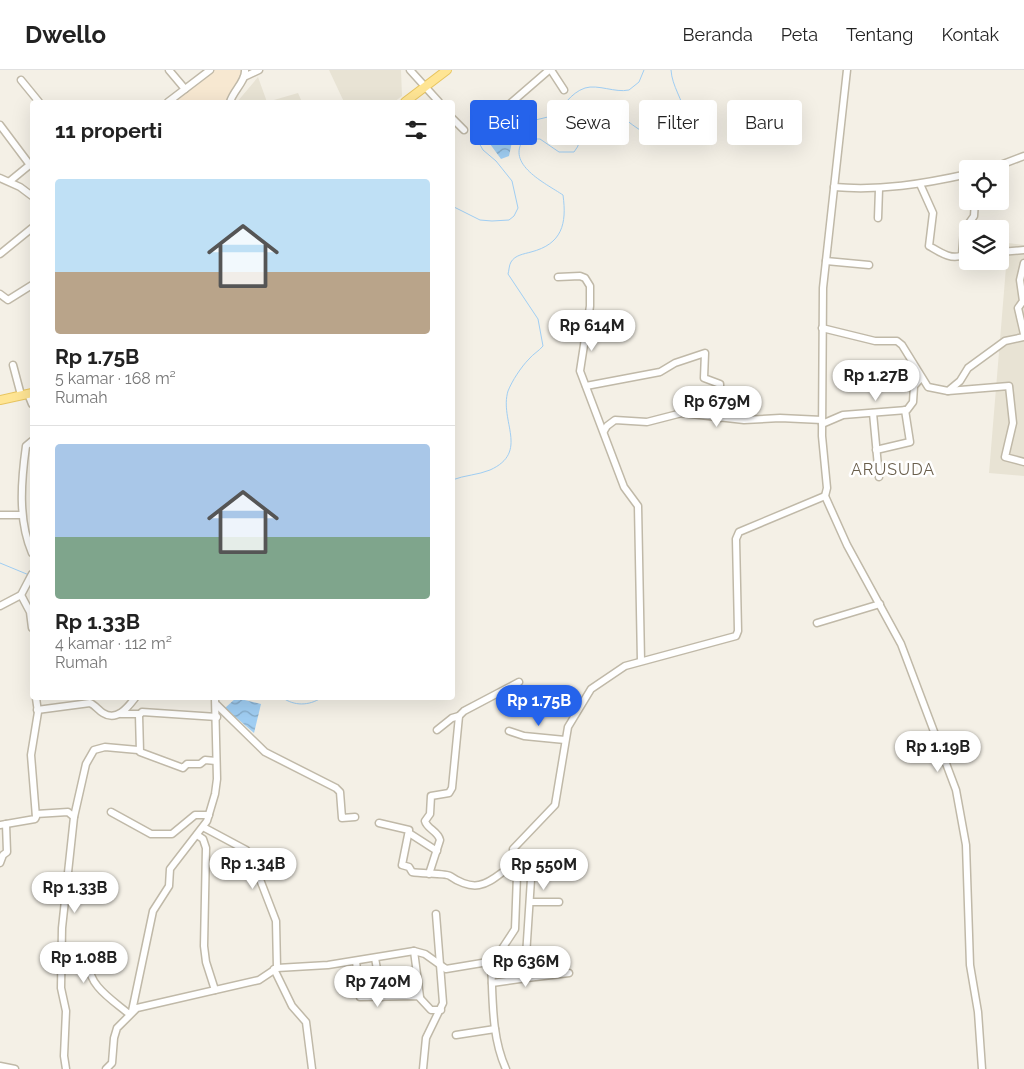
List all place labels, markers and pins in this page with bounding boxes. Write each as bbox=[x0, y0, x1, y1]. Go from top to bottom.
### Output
pin: Rp 614M bbox=[546, 310, 638, 352]
pin: Rp 1.27B bbox=[824, 360, 928, 402]
pin: Rp 679M bbox=[671, 386, 763, 428]
pin: Rp 1.75B bbox=[487, 684, 591, 727]
pin: Rp 1.19B bbox=[886, 730, 990, 773]
pin: Rp 1.34B bbox=[201, 848, 305, 890]
pin: Rp 550M bbox=[498, 848, 590, 891]
pin: Rp 1.33B bbox=[23, 872, 127, 914]
pin: Rp 1.08B bbox=[32, 942, 136, 984]
pin: Rp 636M bbox=[480, 946, 572, 988]
pin: Rp 740M bbox=[332, 966, 424, 1008]

